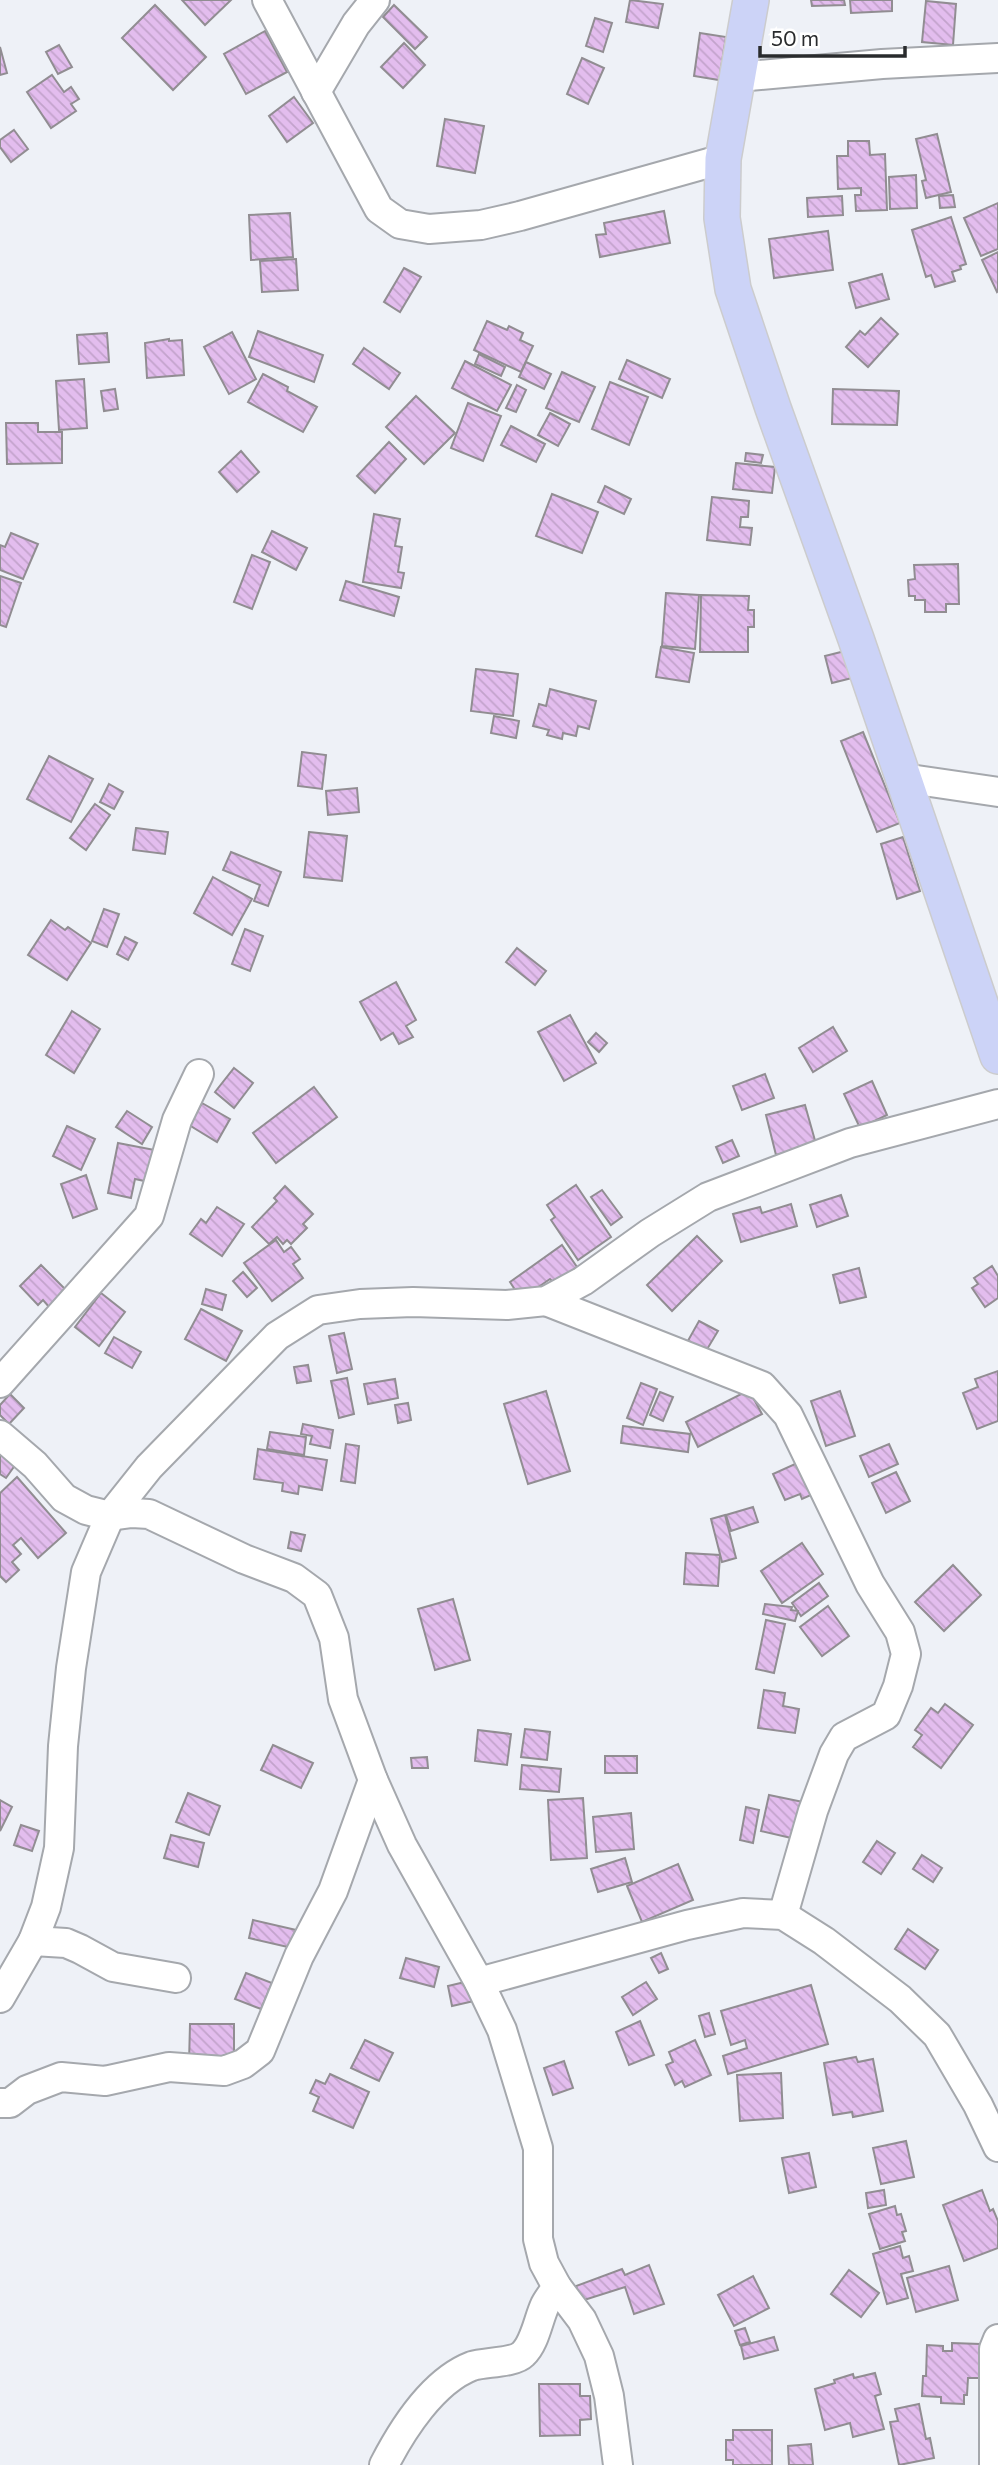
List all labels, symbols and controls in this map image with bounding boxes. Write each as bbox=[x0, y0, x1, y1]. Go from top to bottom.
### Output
scale bar bbox=[760, 14, 905, 58]
text: 50 m bbox=[771, 25, 819, 50]

